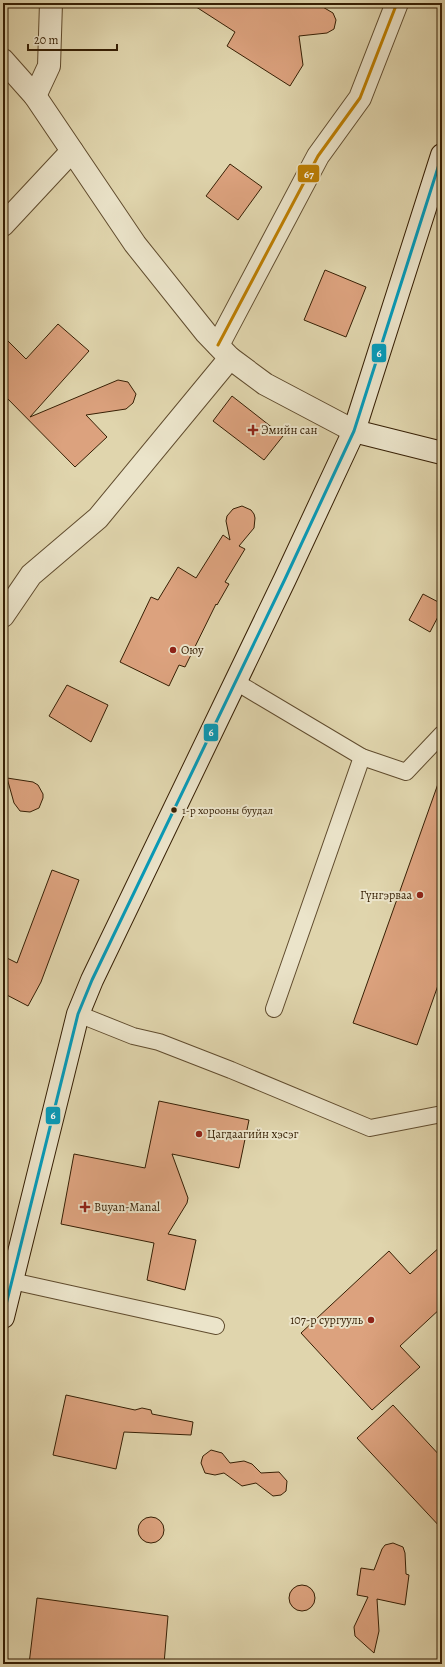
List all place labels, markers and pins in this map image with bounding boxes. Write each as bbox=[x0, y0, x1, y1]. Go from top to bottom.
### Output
place label: Эмийн сан bbox=[261, 422, 317, 438]
marker: Эмийн сан bbox=[248, 425, 258, 435]
place label: Оюу bbox=[181, 642, 204, 658]
marker: Оюу bbox=[168, 645, 178, 655]
place label: 1-р хорооны буудал bbox=[182, 803, 274, 818]
marker: 1-р хорооны буудал bbox=[169, 805, 179, 815]
place label: Гүнгэрваа bbox=[360, 887, 412, 903]
marker: Гүнгэрваа bbox=[415, 890, 425, 900]
place label: Цагдаагийн хэсэг bbox=[207, 1126, 299, 1142]
marker: Цагдаагийн хэсэг bbox=[194, 1129, 204, 1139]
place label: Buyan-Manal bbox=[94, 1199, 160, 1215]
marker: Buyan-Manal bbox=[79, 1201, 91, 1213]
place label: 107-р сургууль bbox=[290, 1312, 364, 1328]
marker: 107-р сургууль bbox=[366, 1315, 376, 1325]

